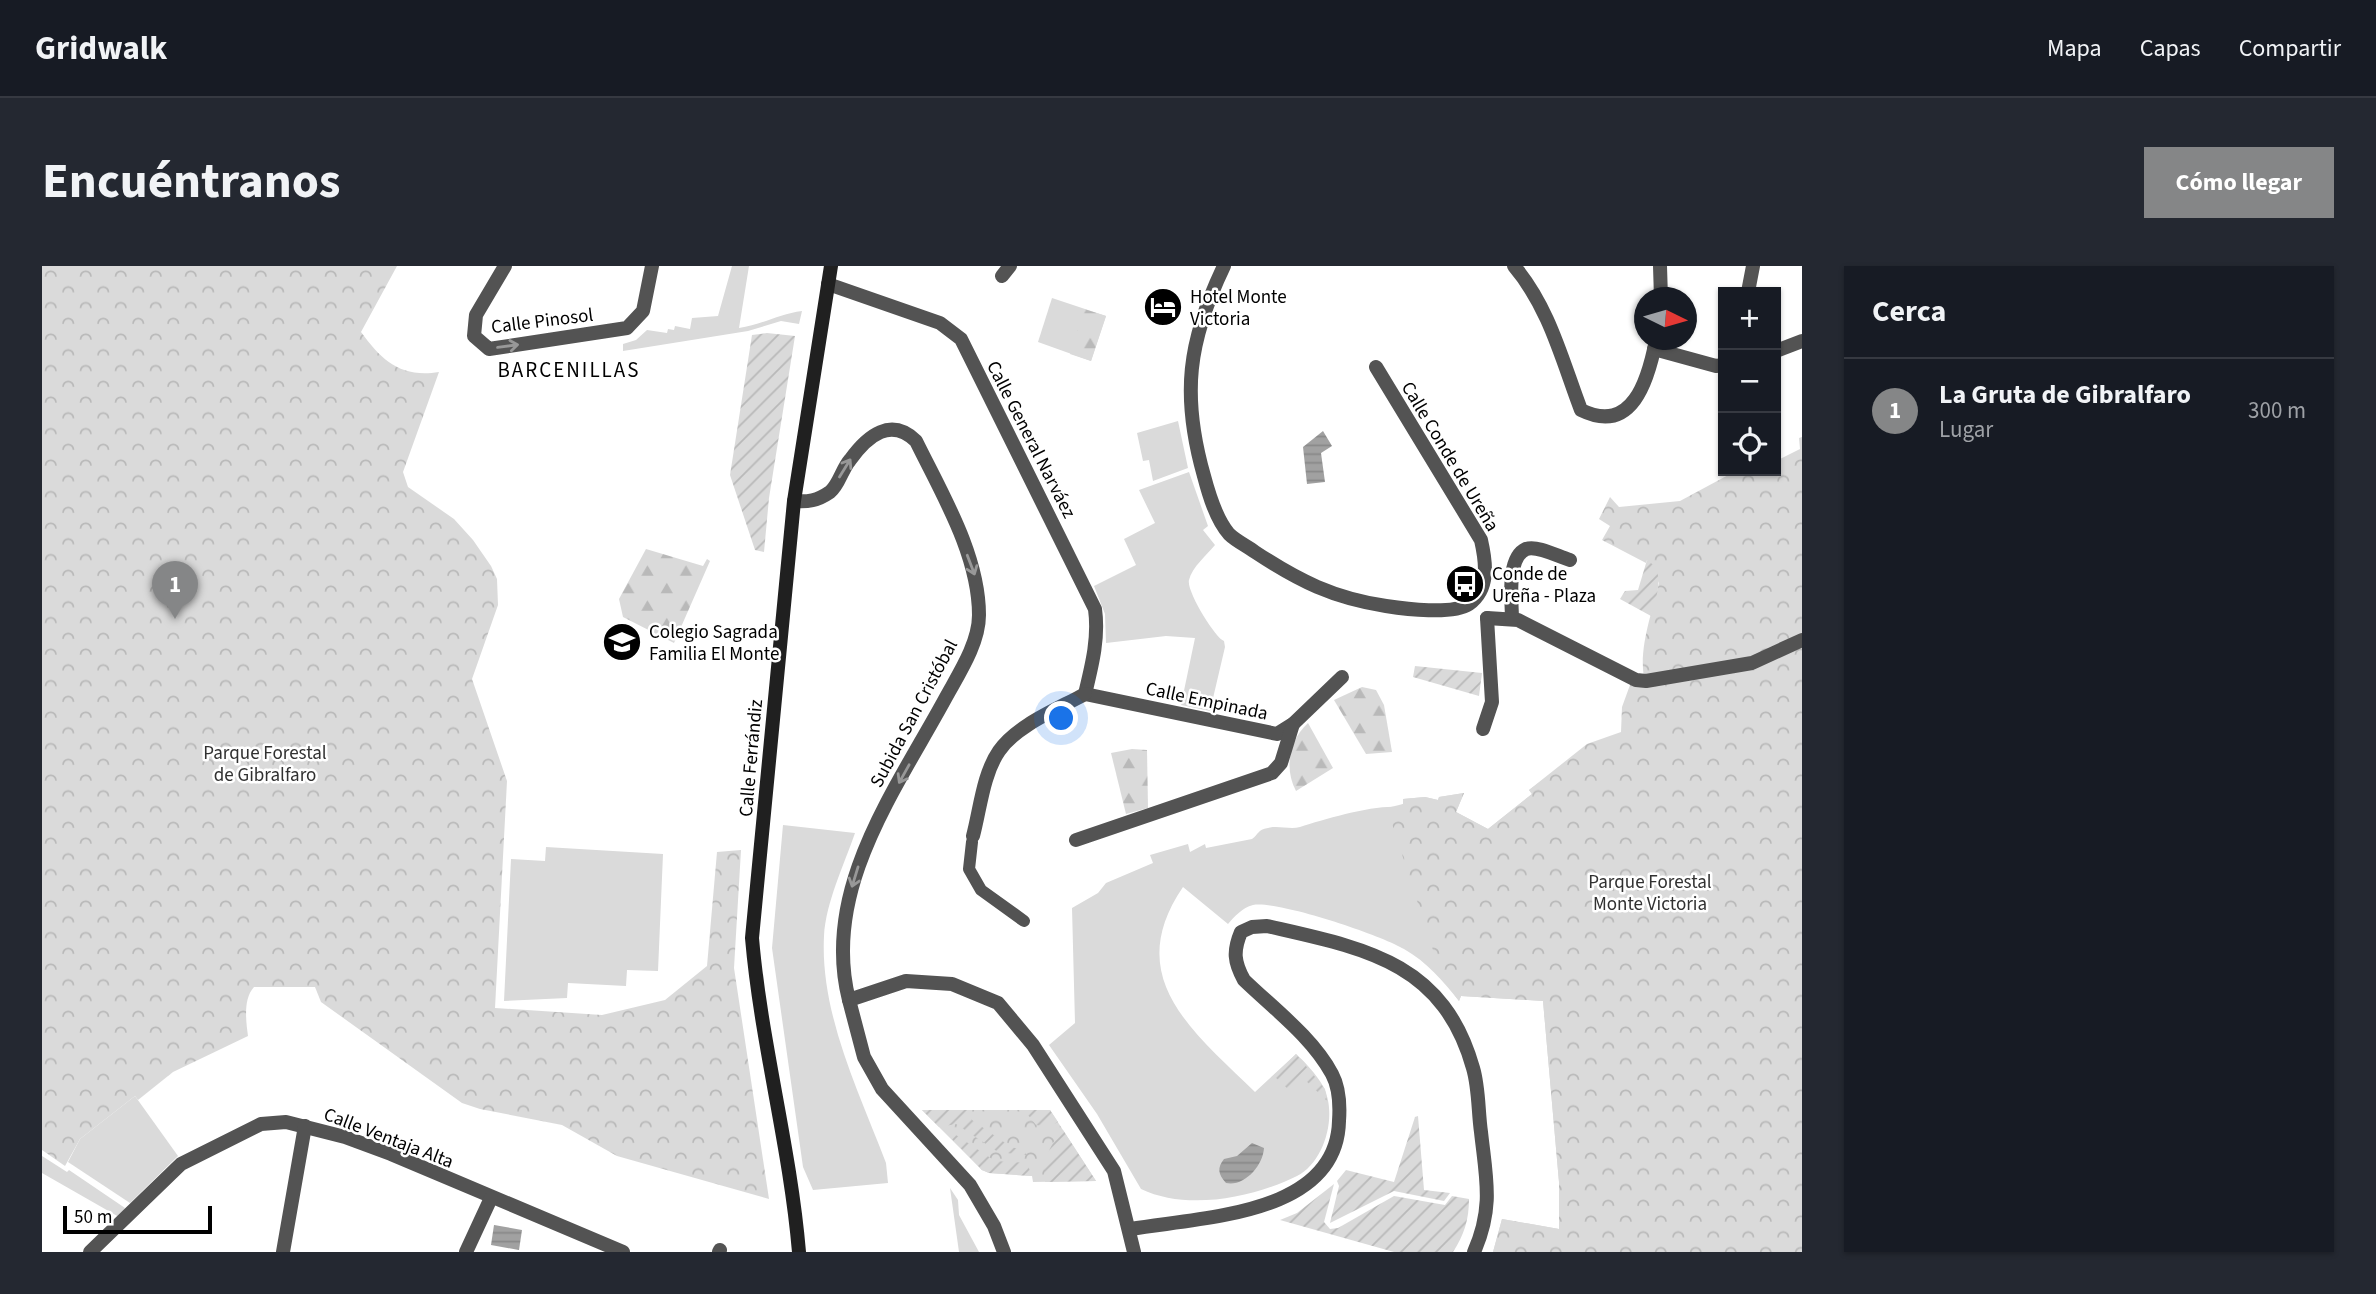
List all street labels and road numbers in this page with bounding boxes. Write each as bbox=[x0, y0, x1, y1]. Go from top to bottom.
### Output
street label: Calle Pinosol bbox=[490, 302, 595, 341]
street label: Calle General Narváez bbox=[979, 356, 1082, 523]
street label: Calle Conde de Ureña bbox=[1394, 377, 1505, 537]
street label: Subida San Cristóbal bbox=[864, 635, 965, 793]
street label: Calle Empinada bbox=[1143, 675, 1270, 728]
street label: Calle Ferrándiz bbox=[733, 698, 770, 818]
street label: Calle Ventaja Alta bbox=[320, 1101, 457, 1176]

